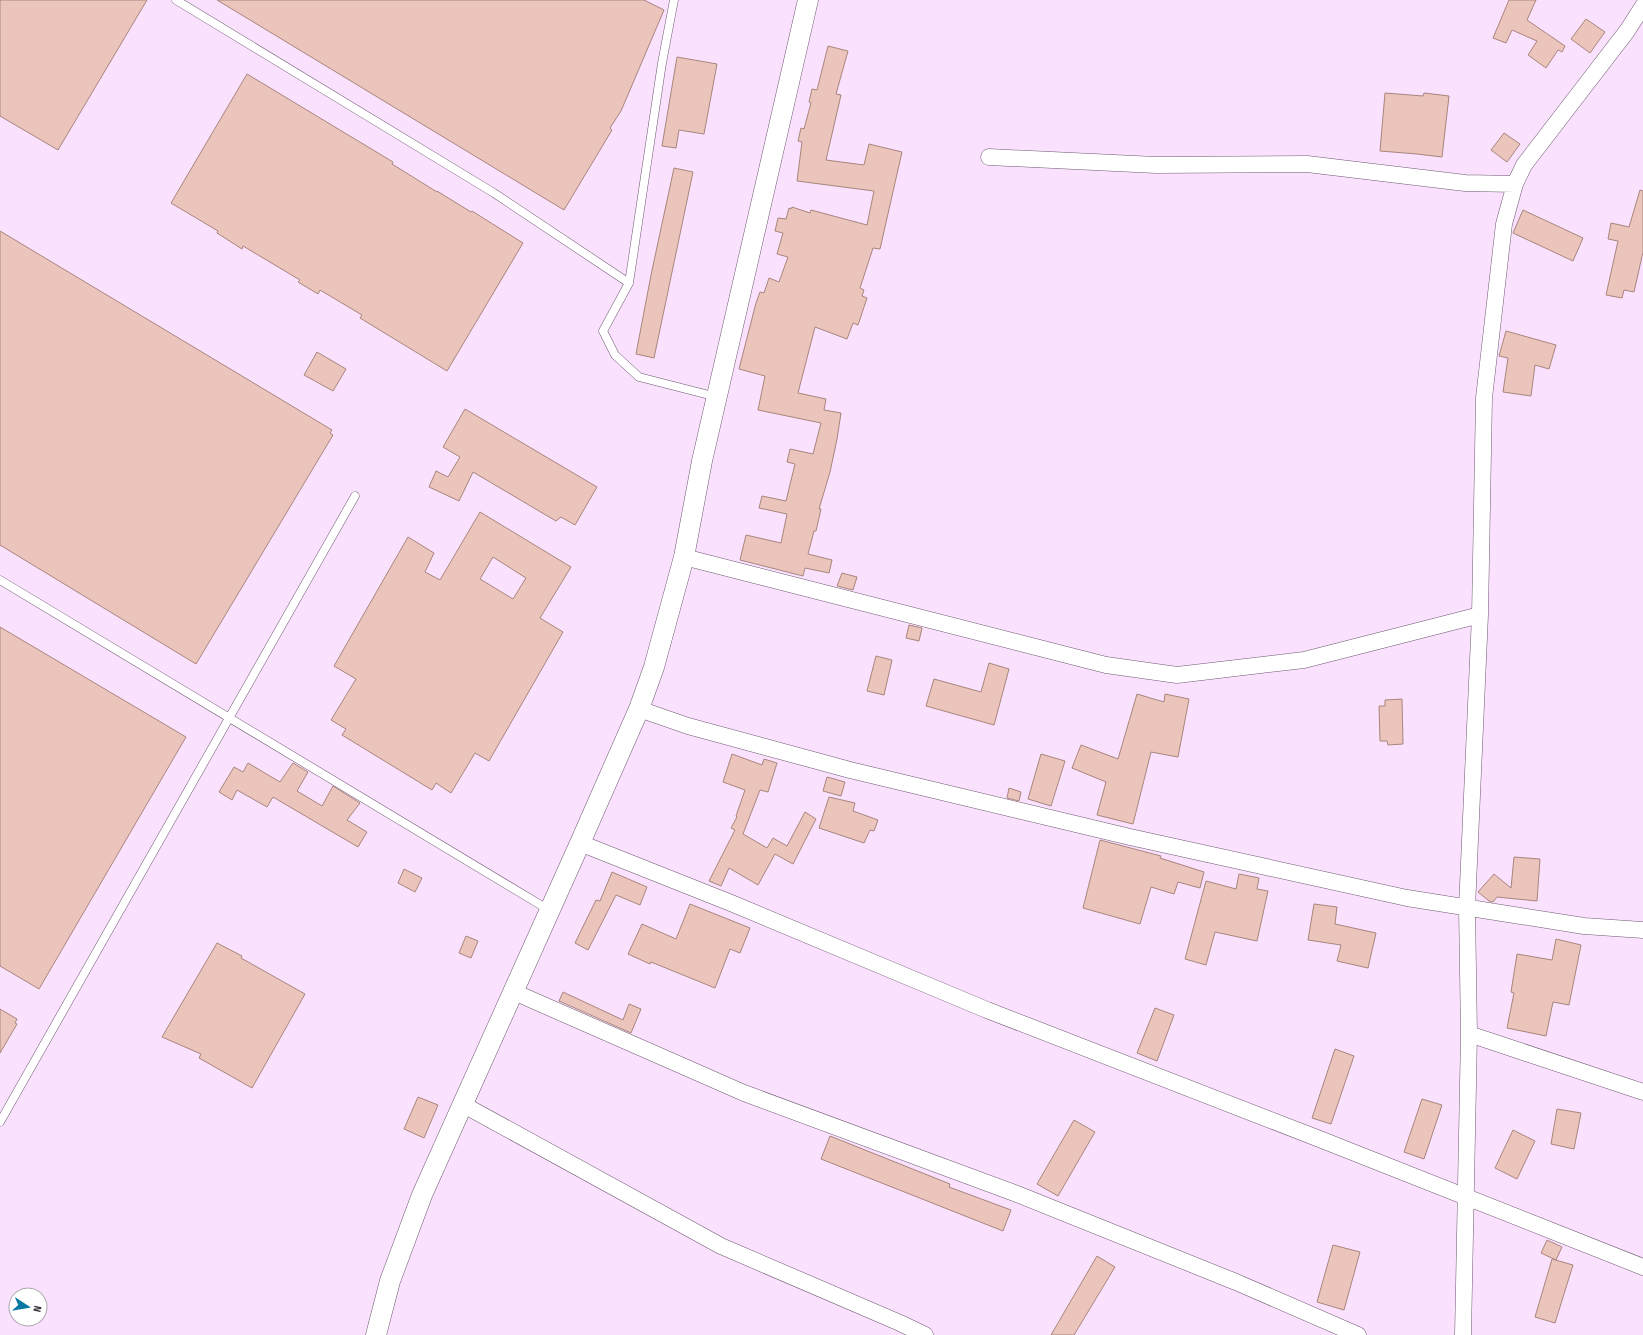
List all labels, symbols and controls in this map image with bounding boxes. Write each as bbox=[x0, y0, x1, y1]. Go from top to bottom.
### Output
north arrow bbox=[8, 1287, 48, 1327]
text: N bbox=[30, 1305, 44, 1313]

